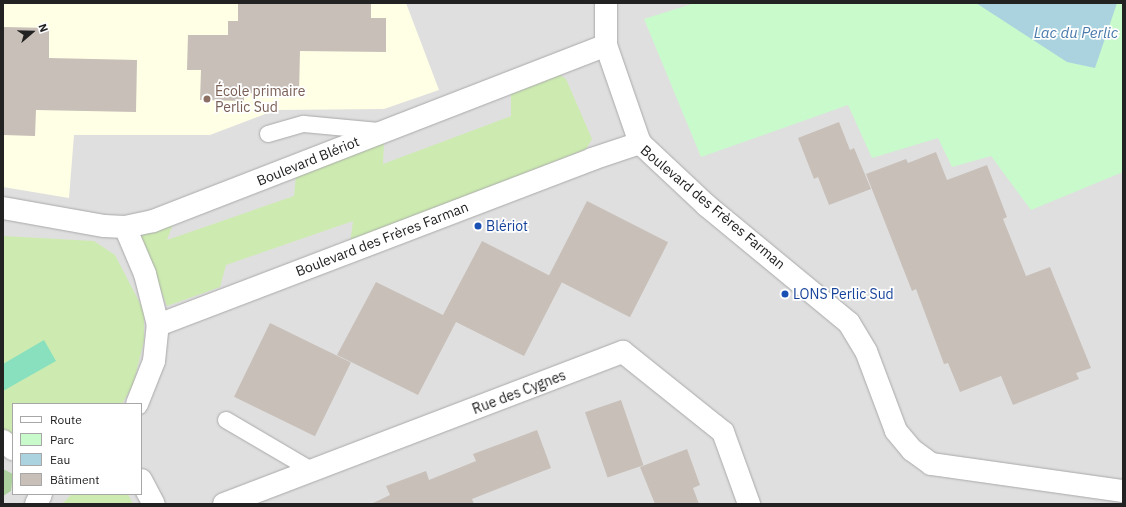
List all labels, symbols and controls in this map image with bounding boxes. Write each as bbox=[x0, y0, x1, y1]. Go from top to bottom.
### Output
north arrow bbox=[12, 12, 52, 52]
text: N bbox=[35, 22, 51, 34]
water label: Lac du Perlic bbox=[1034, 24, 1118, 42]
place label: École primaire Perlic Sud bbox=[215, 83, 305, 116]
marker: École primaire Perlic Sud bbox=[202, 94, 212, 104]
street label: Boulevard Blériot bbox=[254, 133, 362, 189]
street label: Boulevard des Frères Farman bbox=[637, 142, 789, 272]
street label: Boulevard des Frères Farman bbox=[293, 198, 471, 280]
place label: Blériot bbox=[486, 218, 528, 234]
marker: Blériot bbox=[473, 221, 483, 231]
place label: LONS Perlic Sud bbox=[793, 286, 894, 302]
marker: LONS Perlic Sud bbox=[780, 289, 790, 299]
street label: Rue des Cygnes bbox=[470, 366, 568, 418]
legend bbox=[12, 403, 142, 495]
text: Route bbox=[50, 412, 82, 427]
text: Parc bbox=[50, 432, 74, 447]
text: Eau bbox=[50, 452, 70, 467]
text: Bâtiment bbox=[50, 472, 100, 487]

